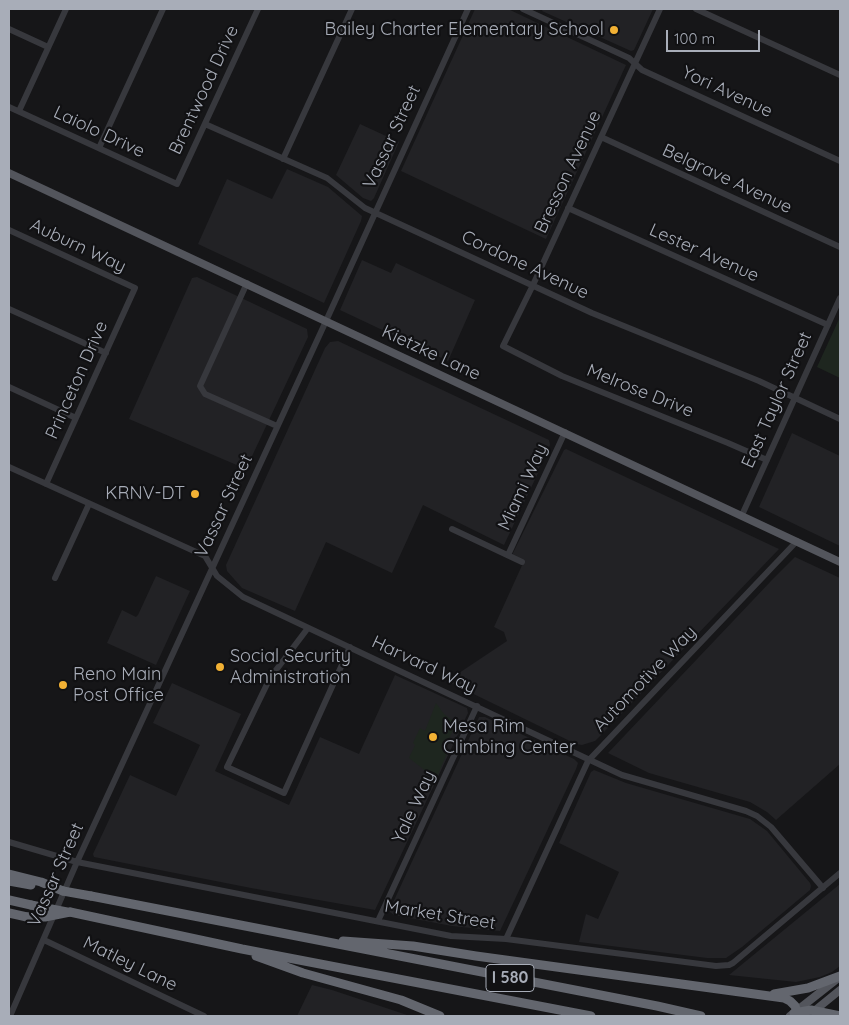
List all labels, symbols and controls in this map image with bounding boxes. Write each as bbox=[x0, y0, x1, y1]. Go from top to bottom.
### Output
place label: Bailey Charter Elementary School bbox=[325, 19, 604, 41]
scale bar bbox=[669, 20, 763, 52]
street label: Brentwood Drive bbox=[165, 22, 243, 158]
marker: Bailey Charter Elementary School bbox=[608, 24, 620, 36]
text: 100 m bbox=[674, 29, 715, 48]
street label: Yori Avenue bbox=[678, 62, 776, 122]
street label: Vassar Street bbox=[359, 82, 425, 192]
street label: Laiolo Drive bbox=[50, 101, 148, 163]
street label: Bresson Avenue bbox=[530, 107, 606, 237]
street label: Belgrave Avenue bbox=[659, 140, 795, 218]
street label: Auburn Way bbox=[27, 214, 129, 278]
street label: Lester Avenue bbox=[646, 219, 762, 287]
street label: Cordone Avenue bbox=[458, 226, 592, 304]
street label: Princeton Drive bbox=[41, 318, 113, 442]
street label: Kietzke Lane bbox=[378, 321, 484, 385]
street label: East Taylor Street bbox=[737, 329, 817, 471]
street label: Melrose Drive bbox=[583, 360, 697, 422]
street label: Miami Way bbox=[494, 440, 552, 534]
street label: Vassar Street bbox=[191, 451, 257, 561]
place label: KRNV-DT bbox=[105, 483, 185, 505]
marker: KRNV-DT bbox=[189, 488, 201, 500]
street label: Automotive Way bbox=[589, 622, 701, 736]
street label: Harvard Way bbox=[368, 631, 480, 699]
place label: Social Security Administration bbox=[230, 646, 351, 689]
marker: Social Security Administration bbox=[214, 661, 226, 673]
place label: Reno Main Post Office bbox=[73, 664, 164, 706]
marker: Reno Main Post Office bbox=[57, 679, 69, 691]
place label: Mesa Rim Climbing Center bbox=[443, 716, 576, 759]
marker: Mesa Rim Climbing Center bbox=[427, 731, 439, 743]
street label: Yale Way bbox=[388, 767, 440, 847]
street label: Vassar Street bbox=[23, 820, 89, 930]
street label: Market Street bbox=[383, 896, 497, 934]
street label: Matley Lane bbox=[79, 932, 181, 996]
road number: I 580 bbox=[486, 964, 534, 991]

